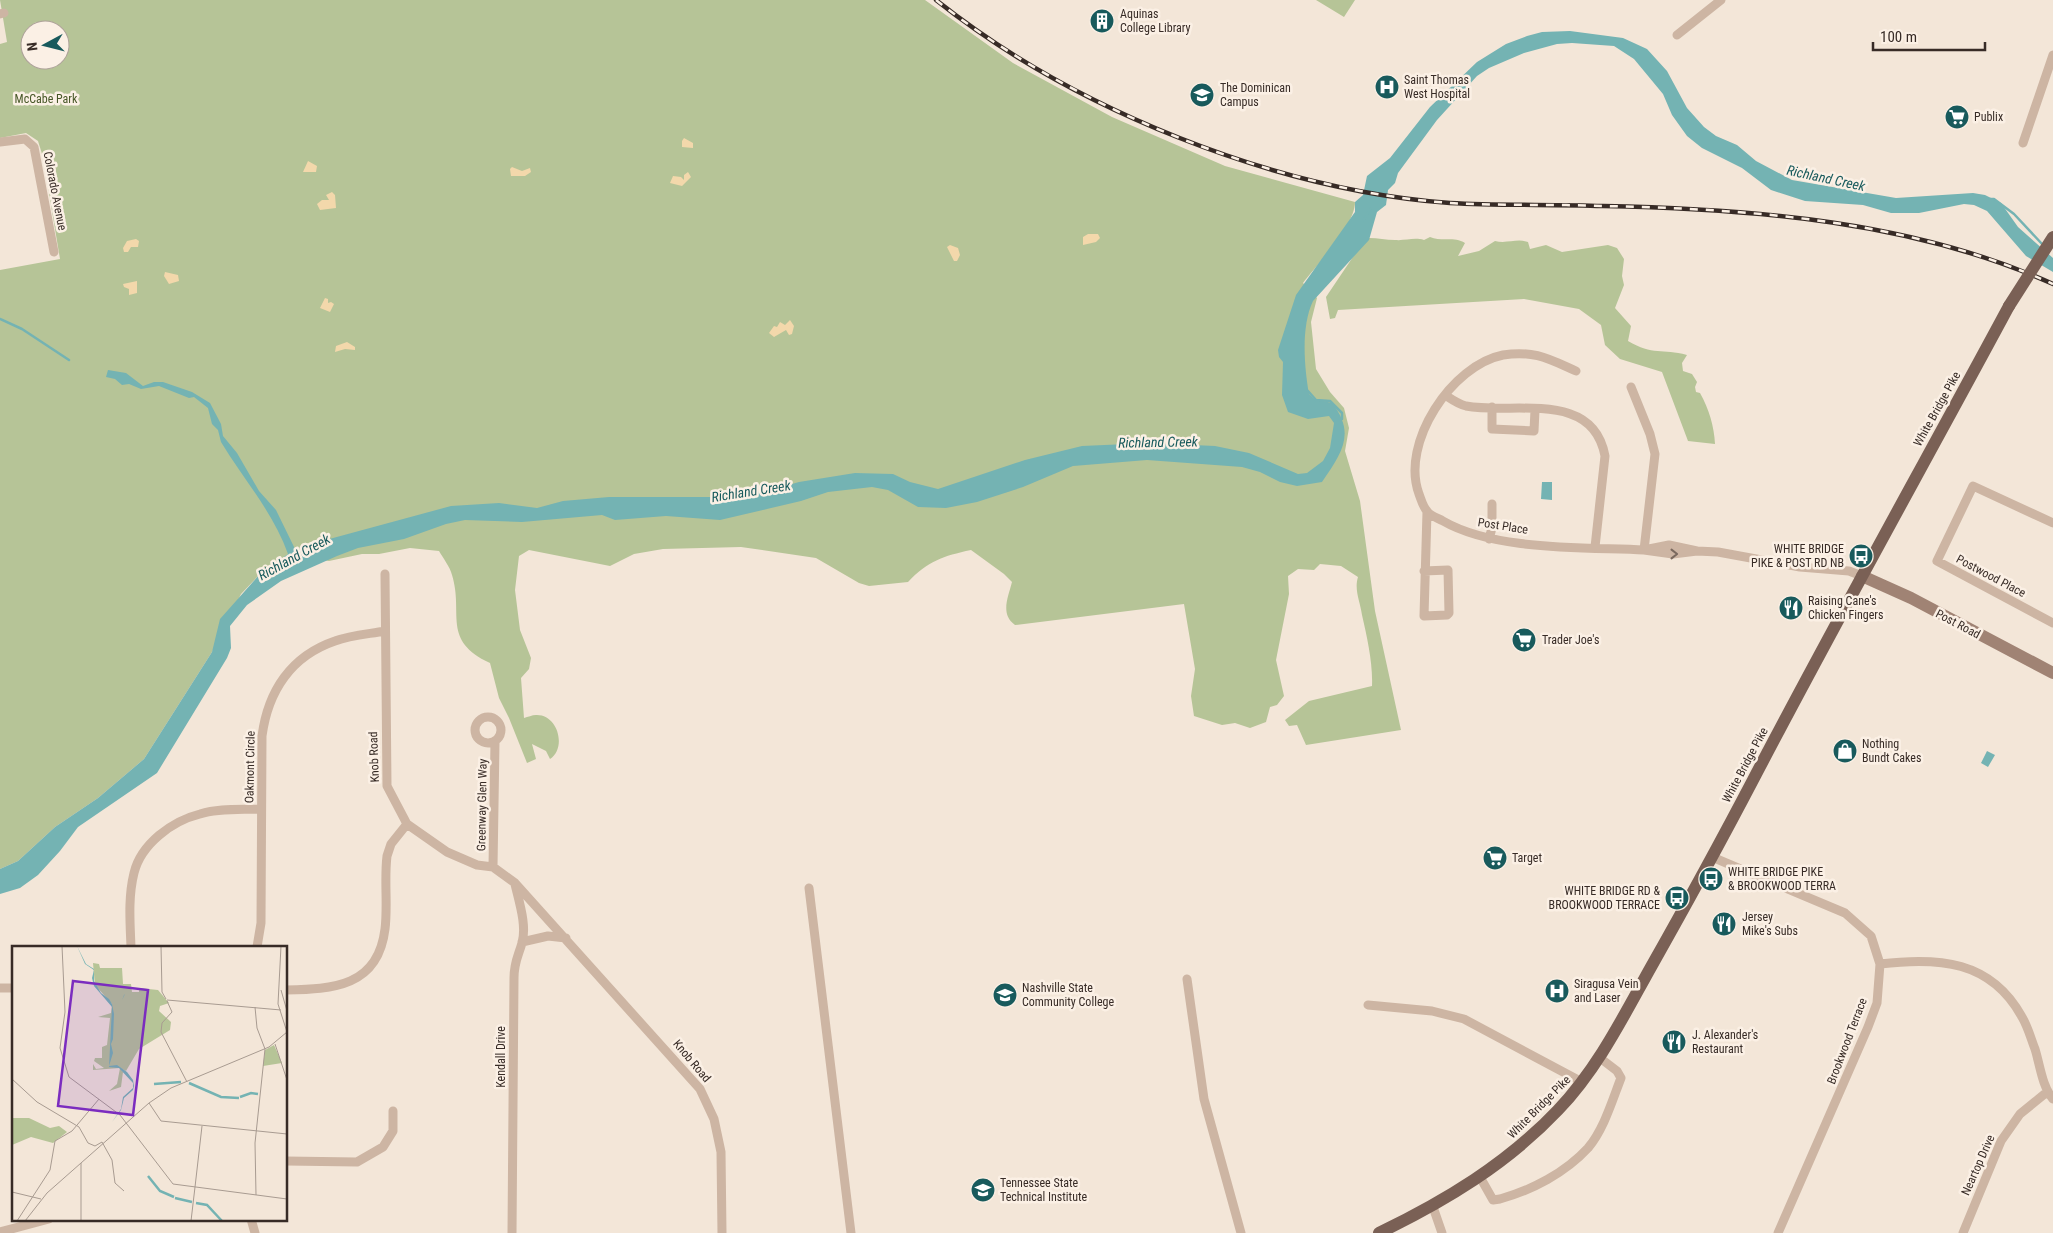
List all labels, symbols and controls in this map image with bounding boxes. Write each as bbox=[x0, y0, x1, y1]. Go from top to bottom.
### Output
place label: Aquinas College Library bbox=[1120, 7, 1191, 35]
building icon: Aquinas College Library bbox=[1089, 8, 1115, 34]
north arrow bbox=[20, 20, 70, 70]
scale bar bbox=[1873, 20, 1986, 52]
text: 100 m bbox=[1880, 28, 1917, 46]
text: N bbox=[24, 41, 41, 52]
place label: Saint Thomas West Hospital bbox=[1404, 73, 1470, 101]
hospital icon: Saint Thomas West Hospital bbox=[1374, 74, 1400, 100]
place label: The Dominican Campus bbox=[1220, 81, 1291, 109]
school or university icon: The Dominican Campus bbox=[1189, 82, 1215, 108]
park label: McCabe Park bbox=[15, 92, 78, 106]
supermarket icon: Publix bbox=[1944, 104, 1970, 130]
place label: Publix bbox=[1974, 110, 2003, 124]
street label: Colorado Avenue bbox=[40, 150, 70, 232]
water label: Richland Creek bbox=[1785, 162, 1868, 194]
street label: White Bridge Pike bbox=[1911, 369, 1963, 449]
water label: Richland Creek bbox=[1118, 433, 1199, 451]
water label: Richland Creek bbox=[710, 477, 793, 505]
street label: Post Place bbox=[1477, 515, 1529, 537]
water label: Richland Creek bbox=[255, 530, 334, 583]
place label: WHITE BRIDGE PIKE & POST RD NB bbox=[1751, 542, 1844, 570]
bus stop icon: WHITE BRIDGE PIKE & POST RD NB bbox=[1848, 543, 1874, 569]
one-way arrow bbox=[1671, 549, 1679, 559]
street label: Postwood Place bbox=[1954, 552, 2028, 600]
place label: Raising Cane's Chicken Fingers bbox=[1808, 594, 1883, 622]
restaurant icon: Raising Cane's Chicken Fingers bbox=[1778, 595, 1804, 621]
street label: Post Road bbox=[1933, 606, 1983, 642]
supermarket icon: Trader Joe's bbox=[1511, 627, 1537, 653]
place label: Trader Joe's bbox=[1542, 633, 1599, 647]
street label: White Bridge Pike bbox=[1719, 725, 1771, 805]
street label: Oakmont Circle bbox=[242, 730, 258, 803]
street label: Knob Road bbox=[366, 731, 382, 783]
place label: Nothing Bundt Cakes bbox=[1862, 737, 1921, 765]
shop icon: Nothing Bundt Cakes bbox=[1832, 738, 1858, 764]
street label: Greenway Glen Way bbox=[474, 759, 490, 851]
supermarket icon: Target bbox=[1482, 845, 1508, 871]
place label: Target bbox=[1512, 851, 1542, 865]
place label: WHITE BRIDGE PIKE & BROOKWOOD TERRA bbox=[1728, 865, 1836, 893]
bus stop icon: WHITE BRIDGE PIKE & BROOKWOOD TERRA bbox=[1698, 866, 1724, 892]
place label: WHITE BRIDGE RD & BROOKWOOD TERRACE bbox=[1549, 884, 1660, 912]
bus stop icon: WHITE BRIDGE RD & BROOKWOOD TERRACE bbox=[1664, 885, 1690, 911]
place label: Jersey Mike's Subs bbox=[1742, 910, 1798, 938]
restaurant icon: Jersey Mike's Subs bbox=[1711, 911, 1737, 937]
inset map bbox=[12, 946, 288, 1220]
place label: Siragusa Vein and Laser bbox=[1574, 977, 1639, 1005]
hospital icon: Siragusa Vein and Laser bbox=[1544, 978, 1570, 1004]
place label: Nashville State Community College bbox=[1022, 981, 1114, 1009]
school or university icon: Nashville State Community College bbox=[992, 982, 1018, 1008]
street label: Brookwood Terrace bbox=[1824, 996, 1870, 1086]
street label: Kendall Drive bbox=[494, 1026, 508, 1088]
place label: J. Alexander's Restaurant bbox=[1692, 1028, 1758, 1056]
restaurant icon: J. Alexander's Restaurant bbox=[1661, 1029, 1687, 1055]
street label: Knob Road bbox=[670, 1037, 714, 1085]
street label: White Bridge Pike bbox=[1505, 1072, 1574, 1141]
street label: Neartop Drive bbox=[1958, 1132, 1998, 1197]
place label: Tennessee State Technical Institute bbox=[1000, 1176, 1087, 1204]
school or university icon: Tennessee State Technical Institute bbox=[970, 1177, 996, 1203]

